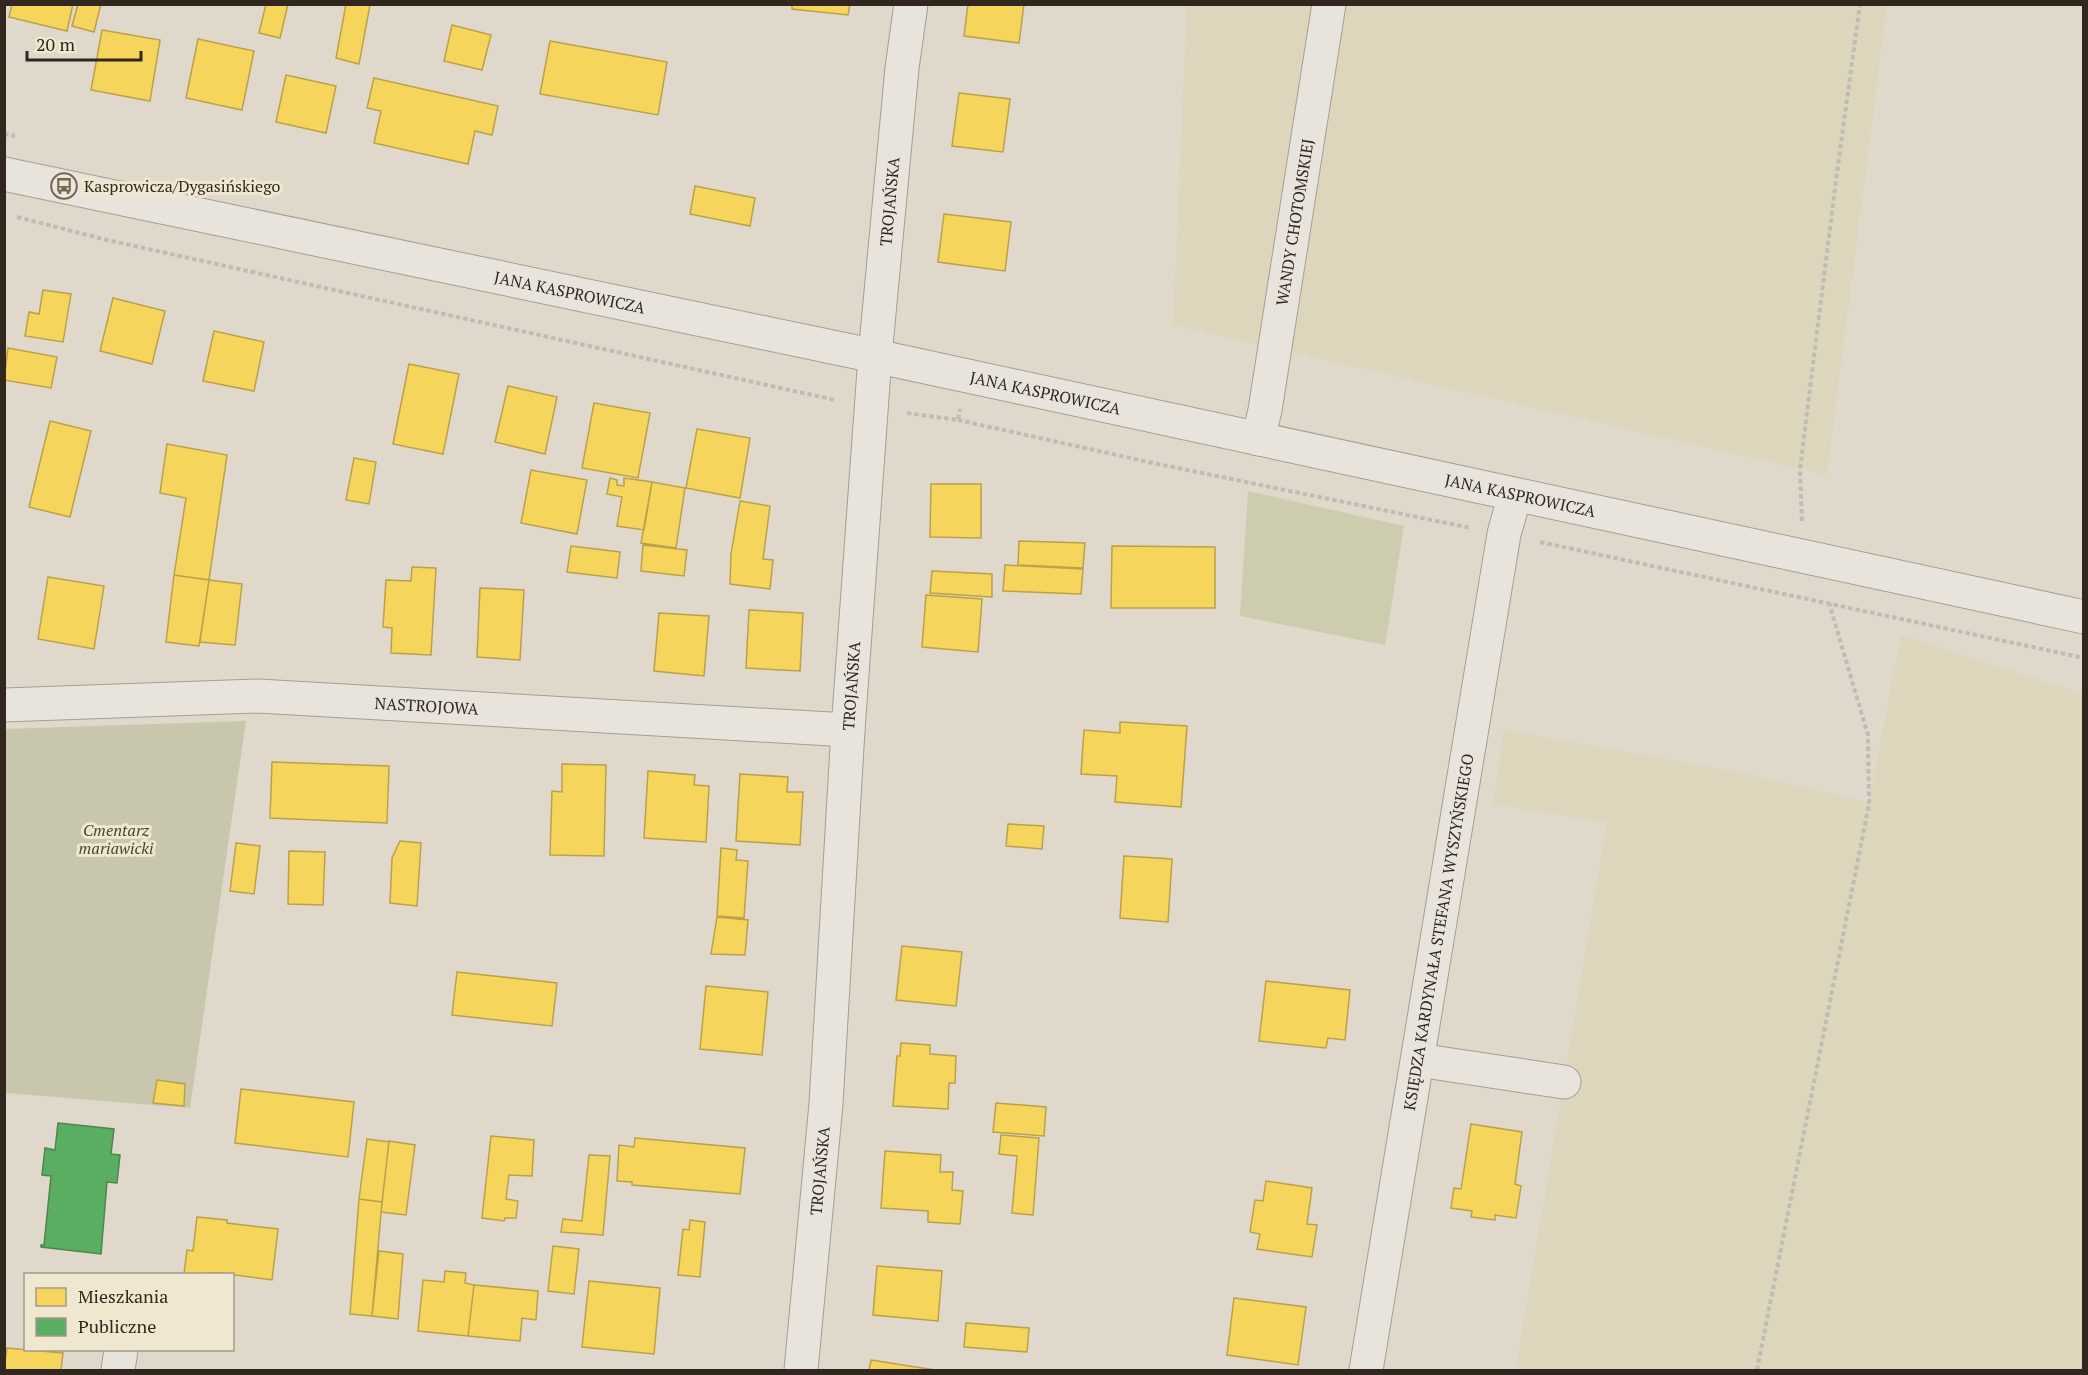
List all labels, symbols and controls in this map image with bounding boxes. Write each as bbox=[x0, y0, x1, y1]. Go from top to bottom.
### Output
scale bar bbox=[27, 24, 141, 62]
text: 20 m bbox=[36, 32, 76, 56]
street label: WANDY CHOTOMSKIEJ bbox=[1271, 137, 1319, 307]
street label: TROJAŃSKA bbox=[874, 156, 905, 247]
bus stop icon: Kasprowicza/Dygasińskiego bbox=[49, 171, 79, 201]
place label: Kasprowicza/Dygasińskiego bbox=[84, 175, 281, 197]
street label: JANA KASPROWICZA bbox=[492, 266, 647, 319]
street label: JANA KASPROWICZA bbox=[968, 366, 1123, 420]
street label: JANA KASPROWICZA bbox=[1443, 468, 1598, 522]
street label: TROJAŃSKA bbox=[837, 641, 865, 731]
street label: NASTROJOWA bbox=[374, 692, 479, 720]
street label: KSIĘDZA KARDYNAŁA STEFANA WYSZYŃSKIEGO bbox=[1398, 752, 1479, 1112]
park label: Cmentarz mariawicki bbox=[79, 819, 154, 859]
street label: TROJAŃSKA bbox=[805, 1125, 835, 1216]
legend bbox=[24, 1273, 234, 1351]
text: Mieszkania bbox=[78, 1284, 168, 1308]
text: Publiczne bbox=[78, 1314, 156, 1338]

